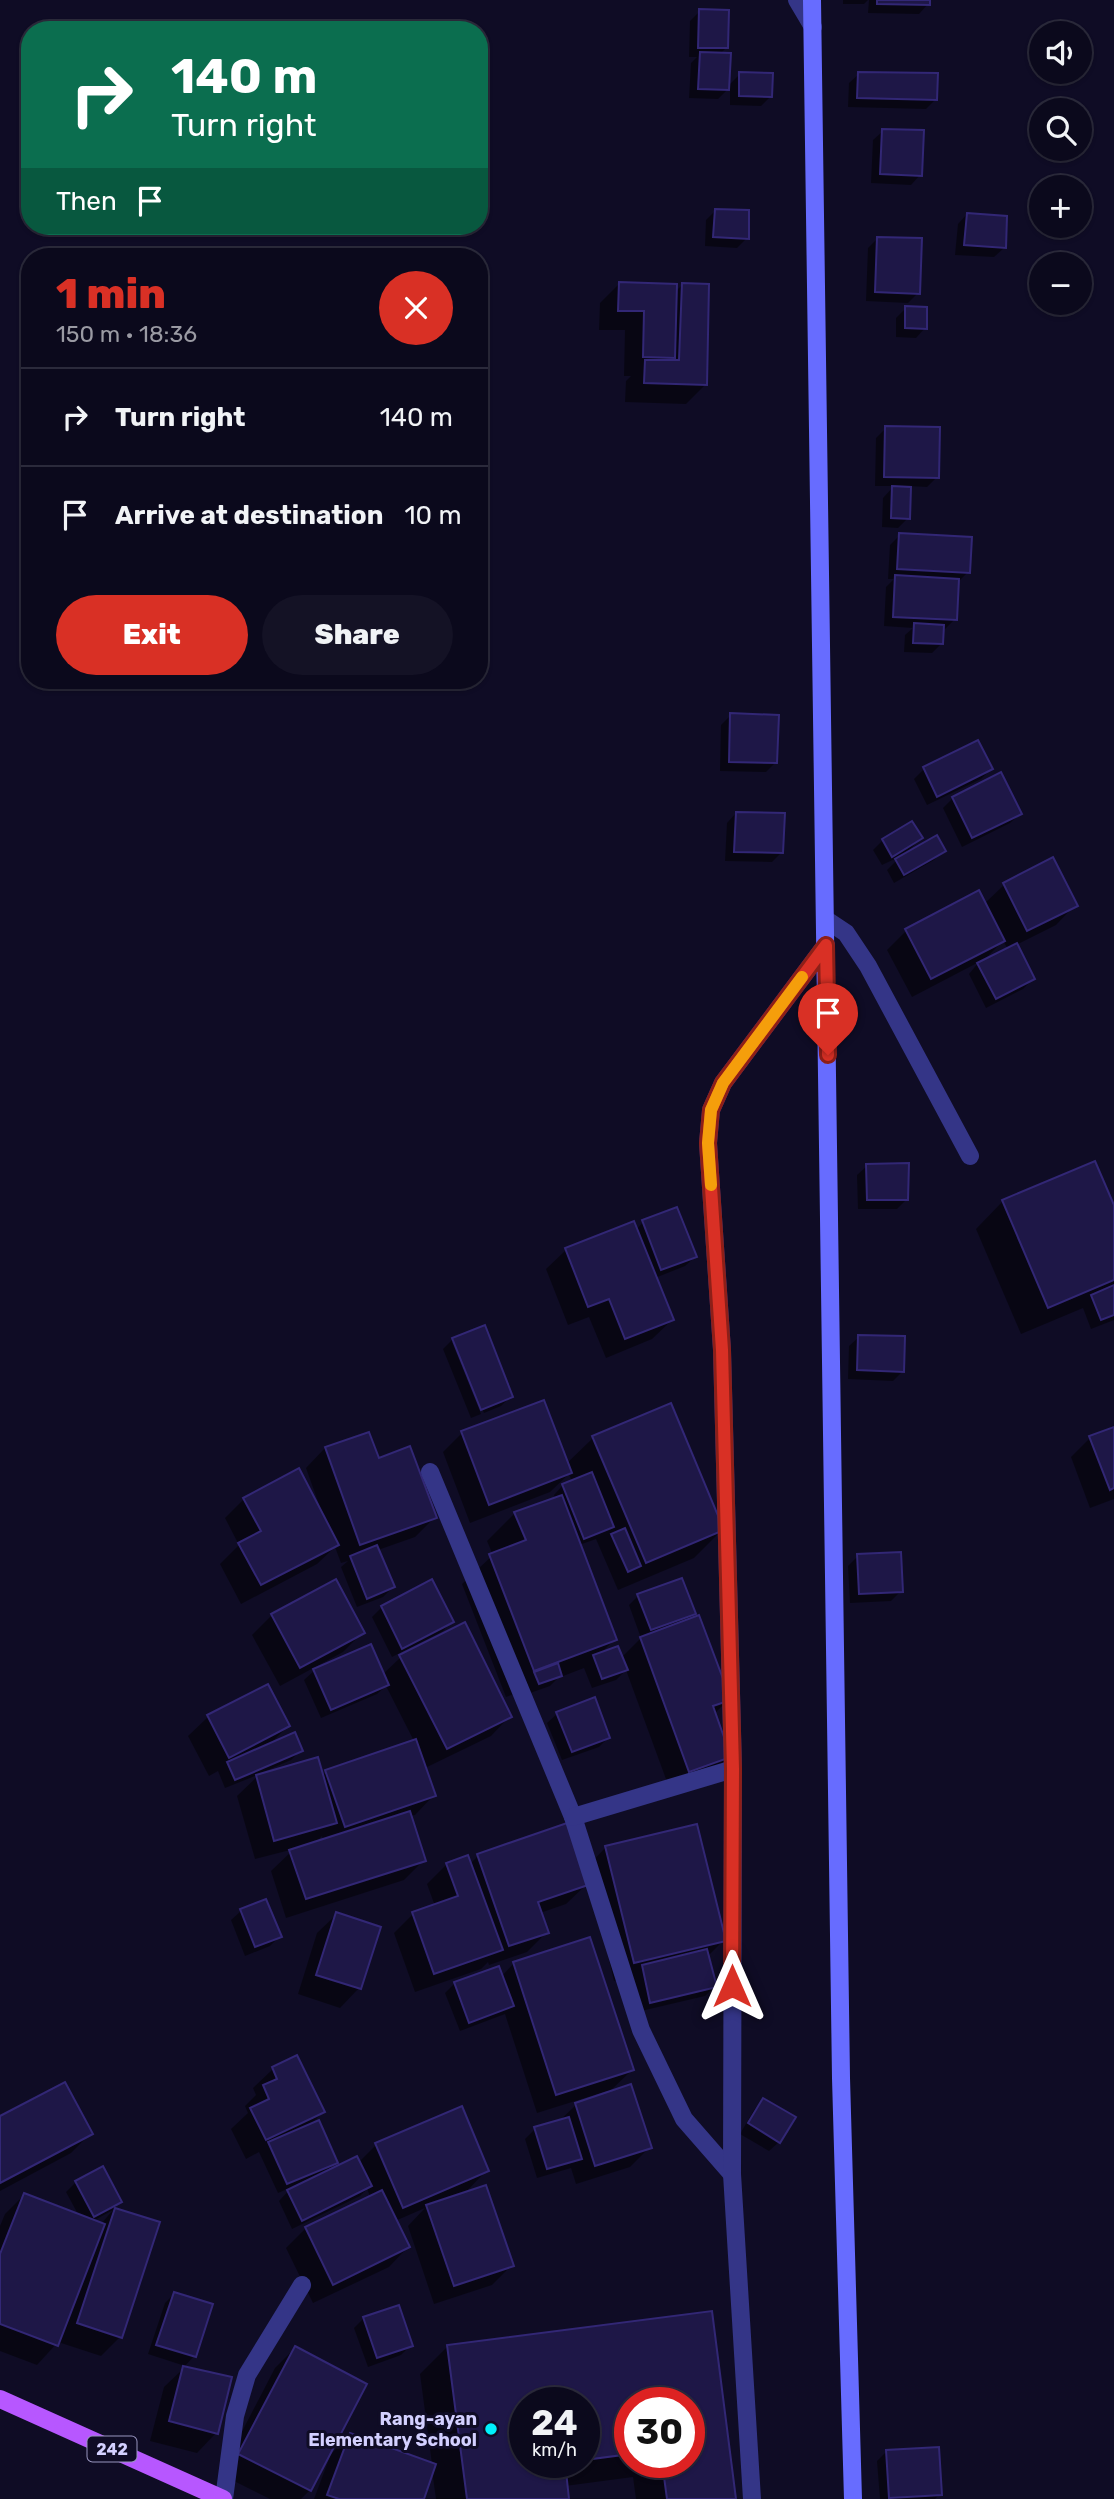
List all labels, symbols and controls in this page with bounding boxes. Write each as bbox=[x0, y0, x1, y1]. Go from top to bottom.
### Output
map controls bbox=[1029, 21, 1092, 315]
button: sound bbox=[1029, 21, 1092, 84]
text: 140 m bbox=[171, 47, 317, 105]
icon: right bbox=[56, 49, 147, 140]
button: search bbox=[1029, 98, 1092, 161]
text: Turn right bbox=[171, 106, 316, 144]
button: + bbox=[1029, 175, 1092, 238]
icon: arrive bbox=[131, 182, 169, 220]
text: Then bbox=[56, 186, 117, 217]
button: − bbox=[1029, 252, 1092, 315]
text: 1 min bbox=[56, 269, 166, 319]
button: close bbox=[379, 271, 453, 345]
text: 150 m · 18:36 bbox=[56, 320, 197, 348]
icon: right bbox=[56, 398, 94, 436]
text: Turn right bbox=[115, 402, 245, 433]
text: 140 m bbox=[380, 402, 453, 433]
icon: arrive bbox=[56, 496, 94, 534]
text: Arrive at destination bbox=[115, 500, 383, 531]
text: 10 m bbox=[404, 500, 462, 531]
button: Exit bbox=[56, 595, 248, 675]
button: Share bbox=[262, 595, 453, 675]
pin bbox=[798, 983, 858, 1055]
icon: arrive bbox=[809, 994, 847, 1032]
position arrow bbox=[695, 1949, 769, 2023]
speed limit sign: 30 bbox=[614, 2387, 705, 2478]
text: 24 bbox=[531, 2402, 578, 2444]
place label: Rang-ayan Elementary School bbox=[308, 2408, 477, 2451]
marker: Rang-ayan Elementary School bbox=[483, 2421, 499, 2437]
road number: 242 bbox=[88, 2436, 136, 2462]
text: km/h bbox=[532, 2439, 577, 2461]

